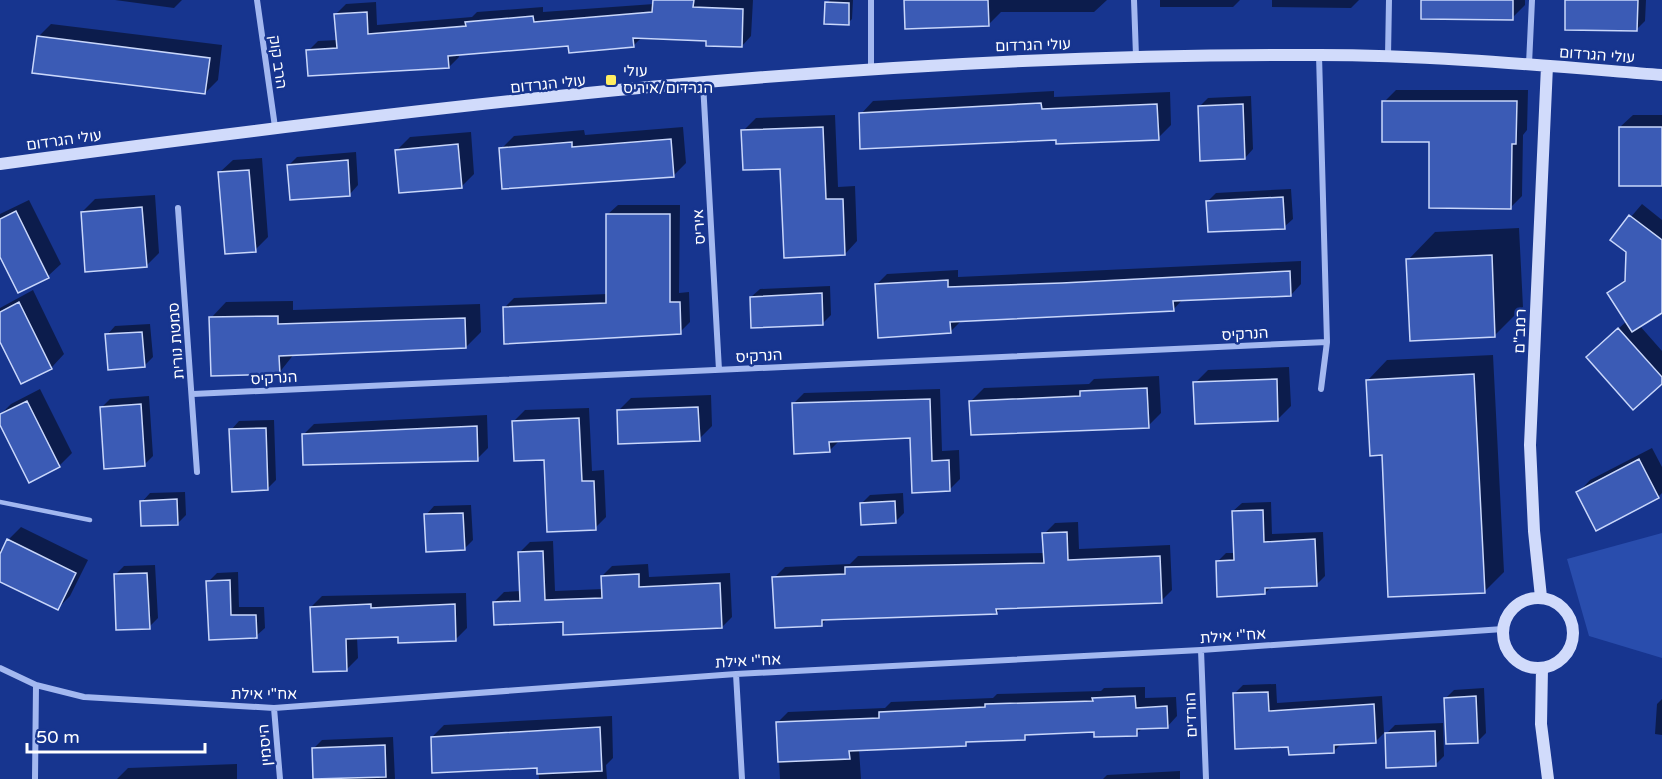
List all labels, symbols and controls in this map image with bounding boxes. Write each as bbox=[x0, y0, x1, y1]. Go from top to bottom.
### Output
street label: הרב קוק bbox=[265, 34, 291, 90]
street label: עולי הגרדום bbox=[995, 35, 1071, 55]
street label: עולי הגרדום bbox=[1558, 43, 1636, 67]
place label: עולי הגרדום/איריס bbox=[623, 62, 713, 97]
street label: עולי הגרדום bbox=[509, 71, 587, 97]
marker: עולי הגרדום/איריס bbox=[604, 73, 618, 87]
street label: עולי הגרדום bbox=[25, 126, 103, 154]
street label: איריס bbox=[689, 209, 709, 245]
street label: סמטת נורית bbox=[164, 302, 188, 380]
street label: רמב"ם bbox=[1510, 308, 1530, 354]
street label: הנרקיס bbox=[1221, 324, 1269, 344]
street label: הנרקיס bbox=[735, 346, 783, 366]
street label: הנרקיס bbox=[250, 368, 298, 388]
street label: אח"י אילת bbox=[1199, 625, 1267, 647]
street label: אח"י אילת bbox=[715, 650, 782, 672]
street label: אח"י אילת bbox=[231, 685, 297, 703]
street label: הורדים bbox=[1181, 692, 1201, 738]
scale bar bbox=[27, 716, 206, 754]
street label: היסמין bbox=[254, 723, 276, 767]
text: 50 m bbox=[36, 726, 80, 748]

